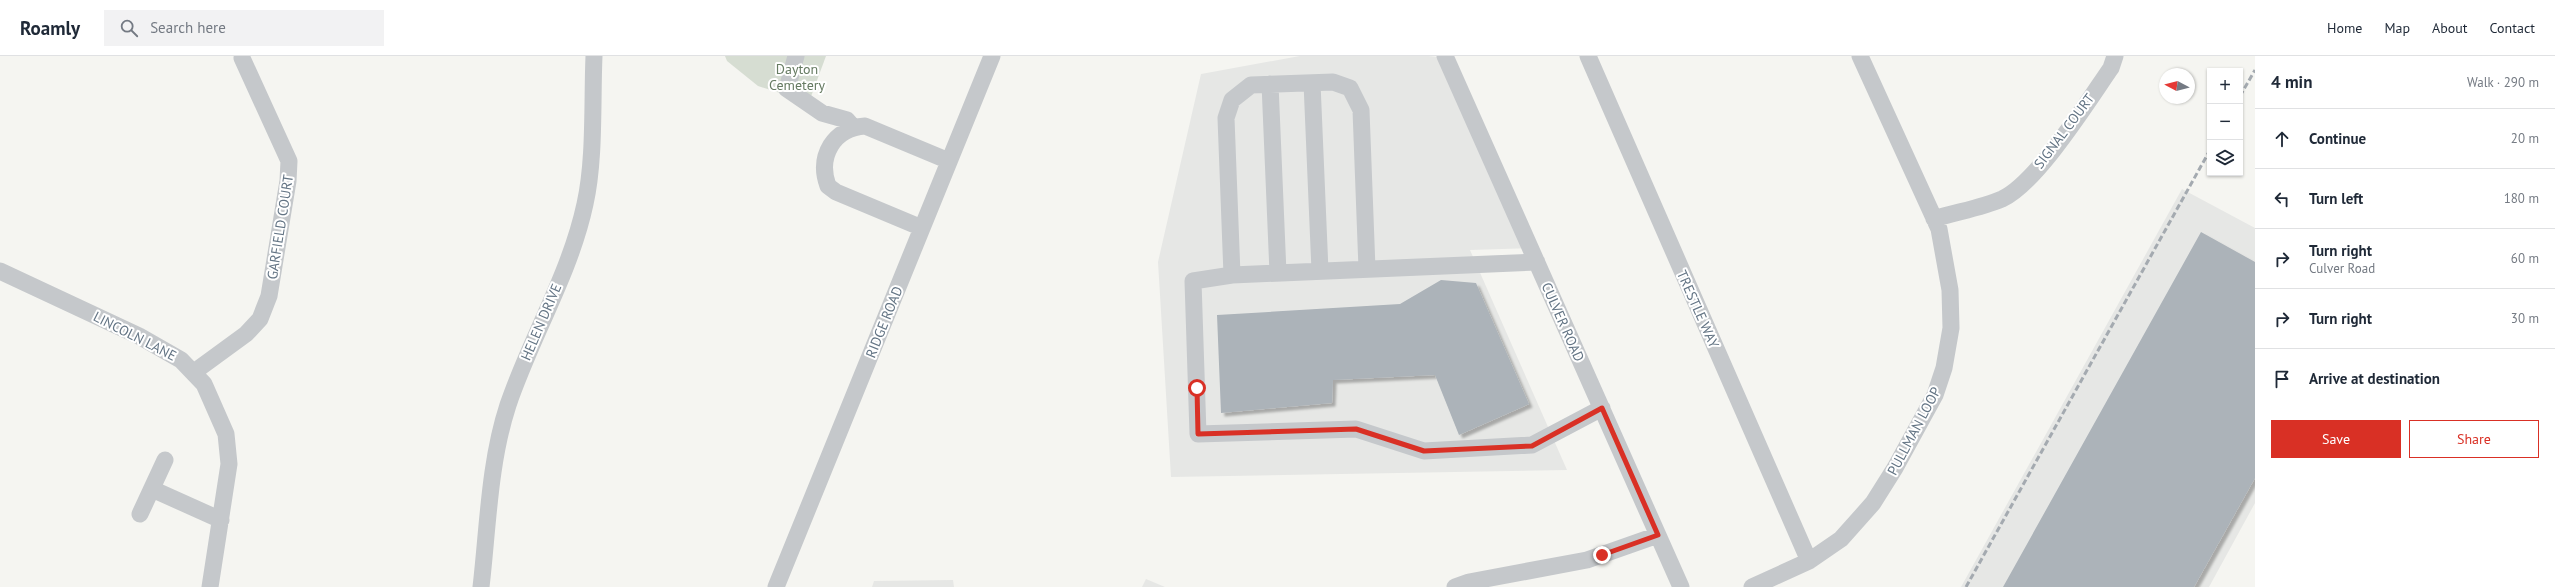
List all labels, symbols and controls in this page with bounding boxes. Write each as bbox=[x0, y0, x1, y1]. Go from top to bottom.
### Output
search box bbox=[104, 10, 384, 46]
text: Roamly bbox=[20, 16, 80, 40]
icon: search bbox=[118, 17, 140, 39]
text: Search here bbox=[150, 18, 226, 37]
text: Home bbox=[2327, 19, 2362, 37]
text: Map bbox=[2384, 19, 2410, 37]
text: About bbox=[2432, 19, 2468, 37]
text: Contact bbox=[2490, 19, 2535, 37]
park label: Dayton Cemetery bbox=[769, 60, 826, 94]
north arrow bbox=[2159, 68, 2195, 104]
map controls bbox=[2207, 68, 2243, 176]
button: + bbox=[2207, 68, 2243, 104]
text: 4 min bbox=[2271, 71, 2312, 93]
text: Walk · 290 m bbox=[2467, 74, 2539, 91]
street label: SIGNAL COURT bbox=[2030, 90, 2098, 172]
button: − bbox=[2207, 104, 2243, 140]
icon: ahead bbox=[2271, 128, 2293, 150]
text: Continue bbox=[2309, 129, 2366, 148]
text: 20 m bbox=[2511, 130, 2539, 147]
button: layers bbox=[2207, 140, 2243, 176]
street label: GARFIELD COURT bbox=[263, 173, 297, 281]
icon: left bbox=[2271, 188, 2293, 210]
text: Turn left bbox=[2309, 189, 2363, 208]
text: 180 m bbox=[2504, 190, 2539, 207]
text: Turn right bbox=[2309, 241, 2372, 260]
icon: right bbox=[2271, 248, 2293, 270]
text: 60 m bbox=[2511, 250, 2539, 267]
text: Culver Road bbox=[2309, 260, 2375, 277]
street label: TRESTLE WAY bbox=[1673, 267, 1723, 351]
street label: CULVER ROAD bbox=[1538, 280, 1588, 364]
street label: HELEN DRIVE bbox=[517, 281, 565, 363]
street label: RIDGE ROAD bbox=[861, 284, 907, 360]
street label: LINCOLN LANE bbox=[90, 307, 180, 365]
icon: right bbox=[2271, 308, 2293, 330]
text: Turn right bbox=[2309, 309, 2372, 328]
text: 30 m bbox=[2511, 310, 2539, 327]
icon: arrive bbox=[2271, 368, 2293, 390]
text: Arrive at destination bbox=[2309, 369, 2440, 388]
route start bbox=[1188, 379, 1206, 397]
street label: PULLMAN LOOP bbox=[1883, 384, 1945, 478]
button: Save bbox=[2271, 420, 2401, 458]
button: Share bbox=[2409, 420, 2539, 458]
route end bbox=[1593, 546, 1611, 564]

